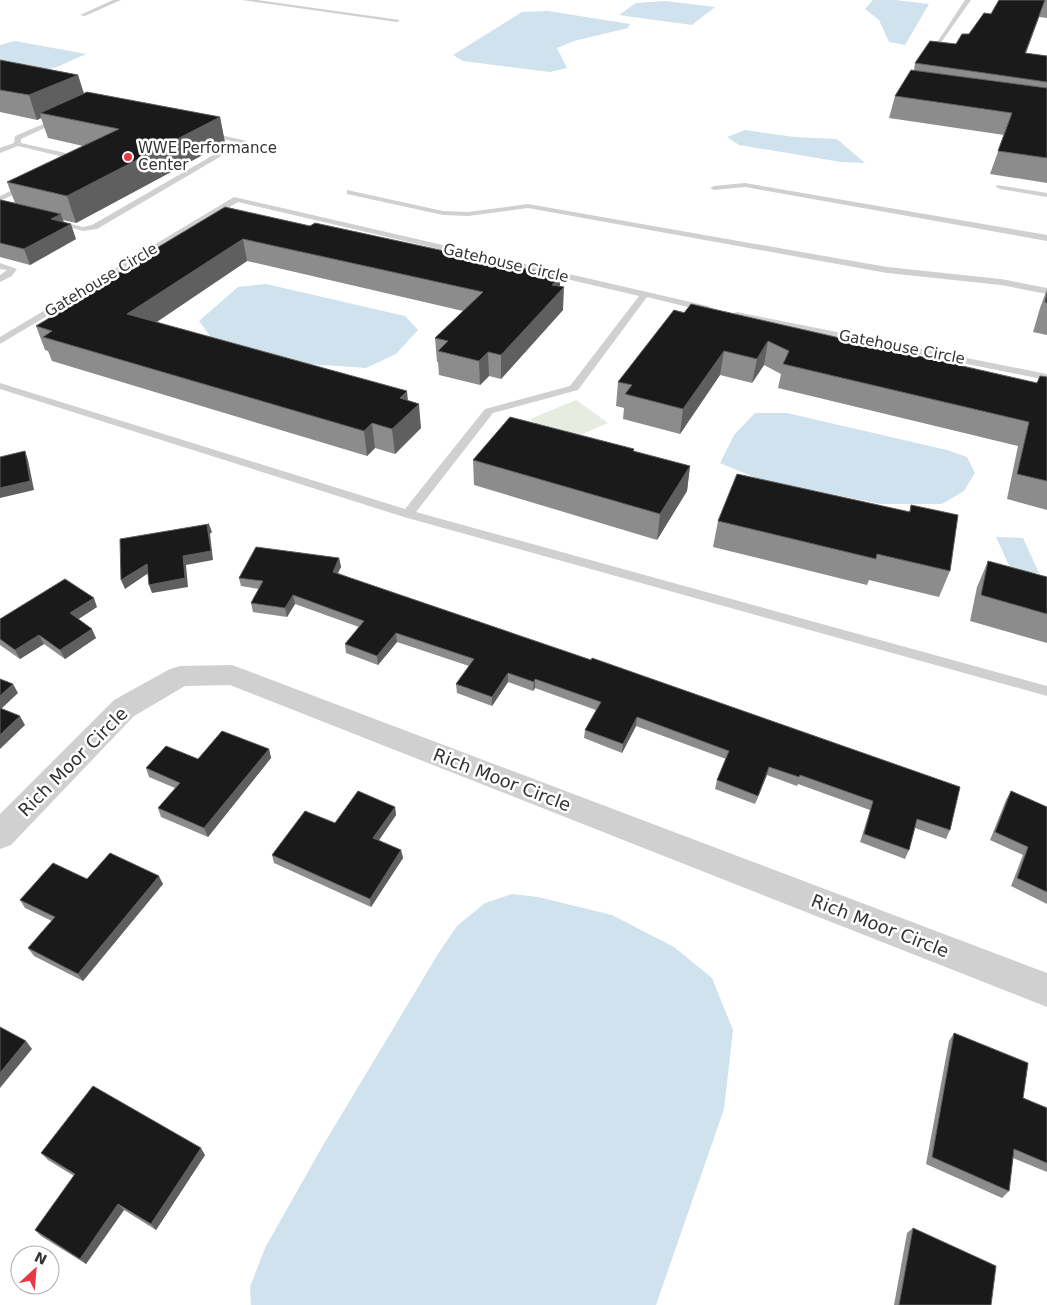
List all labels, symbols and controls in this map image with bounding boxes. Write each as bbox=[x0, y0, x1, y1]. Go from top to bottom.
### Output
place label: WWE Performance Center bbox=[138, 139, 277, 174]
marker: WWE Performance Center bbox=[122, 151, 134, 163]
street label: Gatehouse Circle bbox=[41, 239, 161, 321]
street label: Gatehouse Circle bbox=[442, 240, 570, 286]
street label: Gatehouse Circle bbox=[837, 326, 967, 368]
street label: Rich Moor Circle bbox=[14, 703, 132, 821]
street label: Rich Moor Circle bbox=[430, 744, 574, 815]
street label: Rich Moor Circle bbox=[808, 890, 952, 961]
north arrow bbox=[10, 1245, 60, 1295]
text: N bbox=[32, 1249, 49, 1268]

